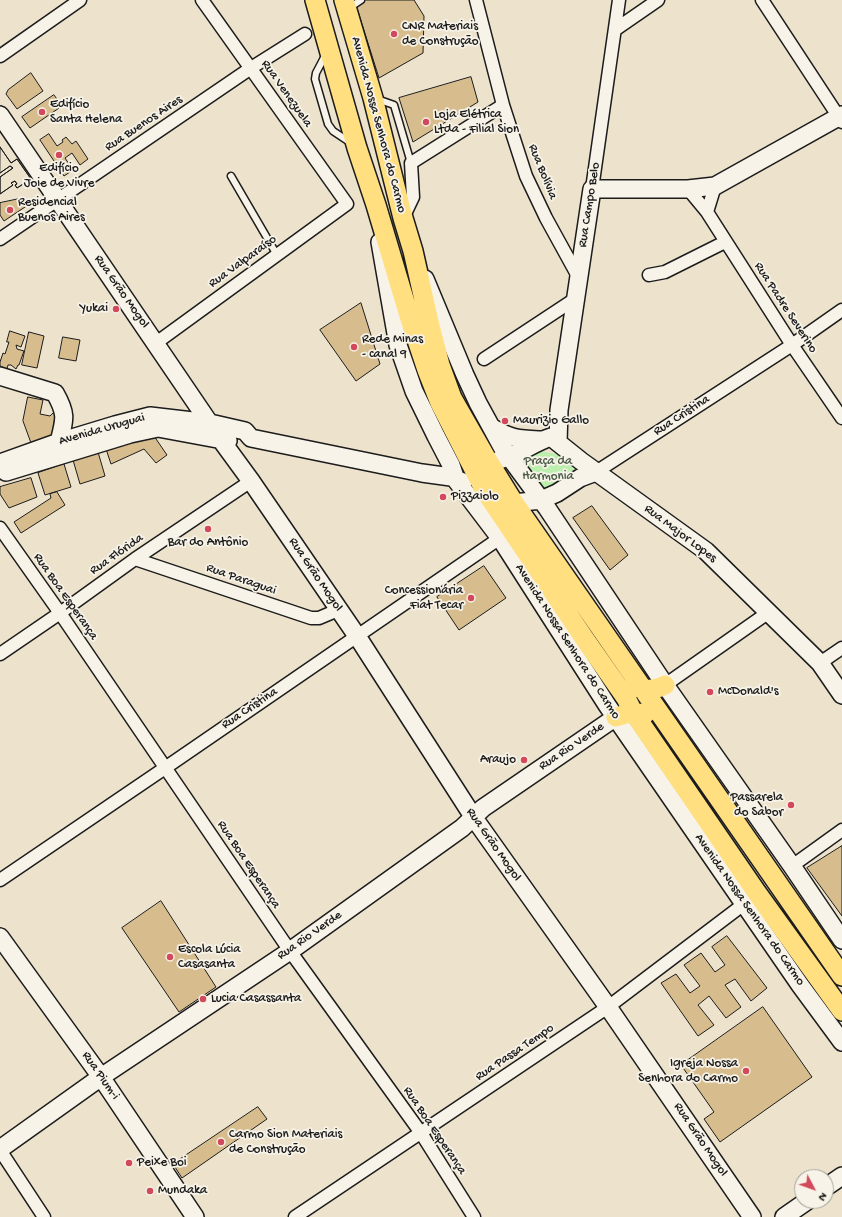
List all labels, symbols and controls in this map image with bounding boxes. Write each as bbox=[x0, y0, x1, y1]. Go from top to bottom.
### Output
place label: CNR Materiais de Construção bbox=[402, 19, 479, 50]
marker: CNR Materiais de Construção bbox=[389, 29, 399, 39]
street label: Avenida Nossa Senhora do Carmo bbox=[347, 35, 409, 215]
street label: Rua Venezuela bbox=[257, 57, 315, 131]
street label: Rua Buenos Aires bbox=[102, 92, 186, 156]
place label: Edifício Santa Helena bbox=[50, 97, 122, 128]
marker: Edifício Santa Helena bbox=[37, 107, 47, 117]
place label: Loja Elétrica Ltda - Filial Sion bbox=[434, 107, 519, 138]
marker: Loja Elétrica Ltda - Filial Sion bbox=[421, 117, 431, 127]
street label: Rua Bolívia bbox=[524, 142, 560, 202]
marker: Edifício Joie de Vivre bbox=[54, 150, 64, 160]
place label: Edifício Joie de Vivre bbox=[24, 161, 94, 192]
street label: Rua Campo Belo bbox=[576, 161, 604, 249]
place label: Residencial Buenos Aires bbox=[18, 195, 85, 226]
marker: Residencial Buenos Aires bbox=[5, 205, 15, 215]
street label: Rua Valparaíso bbox=[206, 232, 280, 292]
street label: Rua Grão Mogol bbox=[90, 252, 152, 332]
street label: Rua Padre Severino bbox=[750, 260, 820, 356]
place label: Yukai bbox=[80, 301, 108, 317]
marker: Yukai bbox=[111, 304, 121, 314]
place label: Rede Minas - canal 9 bbox=[362, 332, 423, 363]
marker: Rede Minas - canal 9 bbox=[349, 342, 359, 352]
street label: Rua Cristina bbox=[651, 392, 713, 440]
street label: Avenida Uruguai bbox=[57, 410, 147, 450]
place label: Maurizio Gallo bbox=[513, 413, 589, 429]
marker: Maurizio Gallo bbox=[500, 416, 510, 426]
park label: Praça da Harmonia bbox=[522, 454, 574, 485]
place label: Pizzaiolo bbox=[451, 489, 499, 505]
marker: Pizzaiolo bbox=[438, 492, 448, 502]
street label: Rua Major Lopes bbox=[641, 502, 719, 566]
marker: Bar do Antônio bbox=[203, 524, 213, 534]
street label: Rua Flórida bbox=[87, 531, 147, 579]
place label: Bar do Antônio bbox=[168, 535, 248, 551]
street label: Rua Grão Mogol bbox=[285, 535, 345, 615]
street label: Rua Boa Esperança bbox=[29, 551, 101, 643]
street label: Rua Paraguai bbox=[204, 561, 278, 599]
street label: Avenida Nossa Senhora do Carmo bbox=[511, 561, 623, 723]
place label: Concessionária Fiat Tecar bbox=[385, 583, 463, 614]
marker: Concessionária Fiat Tecar bbox=[466, 593, 476, 603]
place label: McDonald's bbox=[718, 684, 779, 700]
street label: Rua Cristina bbox=[219, 685, 281, 733]
marker: McDonald's bbox=[705, 687, 715, 697]
street label: Rua Rio Verde bbox=[536, 719, 608, 775]
place label: Araujo bbox=[480, 752, 516, 768]
marker: Araujo bbox=[519, 755, 529, 765]
place label: Passarela do Sabor bbox=[730, 790, 783, 821]
marker: Passarela do Sabor bbox=[786, 800, 796, 810]
street label: Rua Grão Mogol bbox=[462, 805, 524, 885]
street label: Rua Boa Esperança bbox=[213, 818, 283, 912]
street label: Avenida Nossa Senhora do Carmo bbox=[690, 831, 808, 989]
street label: Rua Rio Verde bbox=[275, 908, 345, 964]
place label: Escola Lúcia Casasanta bbox=[178, 942, 241, 973]
marker: Escola Lúcia Casasanta bbox=[165, 952, 175, 962]
place label: Lucia Casassanta bbox=[211, 991, 301, 1007]
marker: Lucia Casassanta bbox=[198, 994, 208, 1004]
street label: Rua Passa Tempo bbox=[473, 1021, 557, 1085]
street label: Rua Pium-i bbox=[78, 1049, 122, 1103]
place label: Igreja Nossa Senhora do Carmo bbox=[638, 1056, 738, 1087]
marker: Igreja Nossa Senhora do Carmo bbox=[741, 1066, 751, 1076]
street label: Rua Boa Esperança bbox=[399, 1084, 469, 1178]
street label: Rua Grão Mogol bbox=[670, 1100, 730, 1180]
place label: Carmo Sion Materiais de Construção bbox=[229, 1127, 342, 1158]
marker: Carmo Sion Materiais de Construção bbox=[216, 1137, 226, 1147]
place label: Peixe Boi bbox=[137, 1155, 187, 1171]
marker: Peixe Boi bbox=[124, 1158, 134, 1168]
north arrow bbox=[794, 1169, 834, 1209]
place label: Mundaka bbox=[158, 1183, 207, 1199]
marker: Mundaka bbox=[145, 1186, 155, 1196]
text: N bbox=[815, 1190, 829, 1203]

